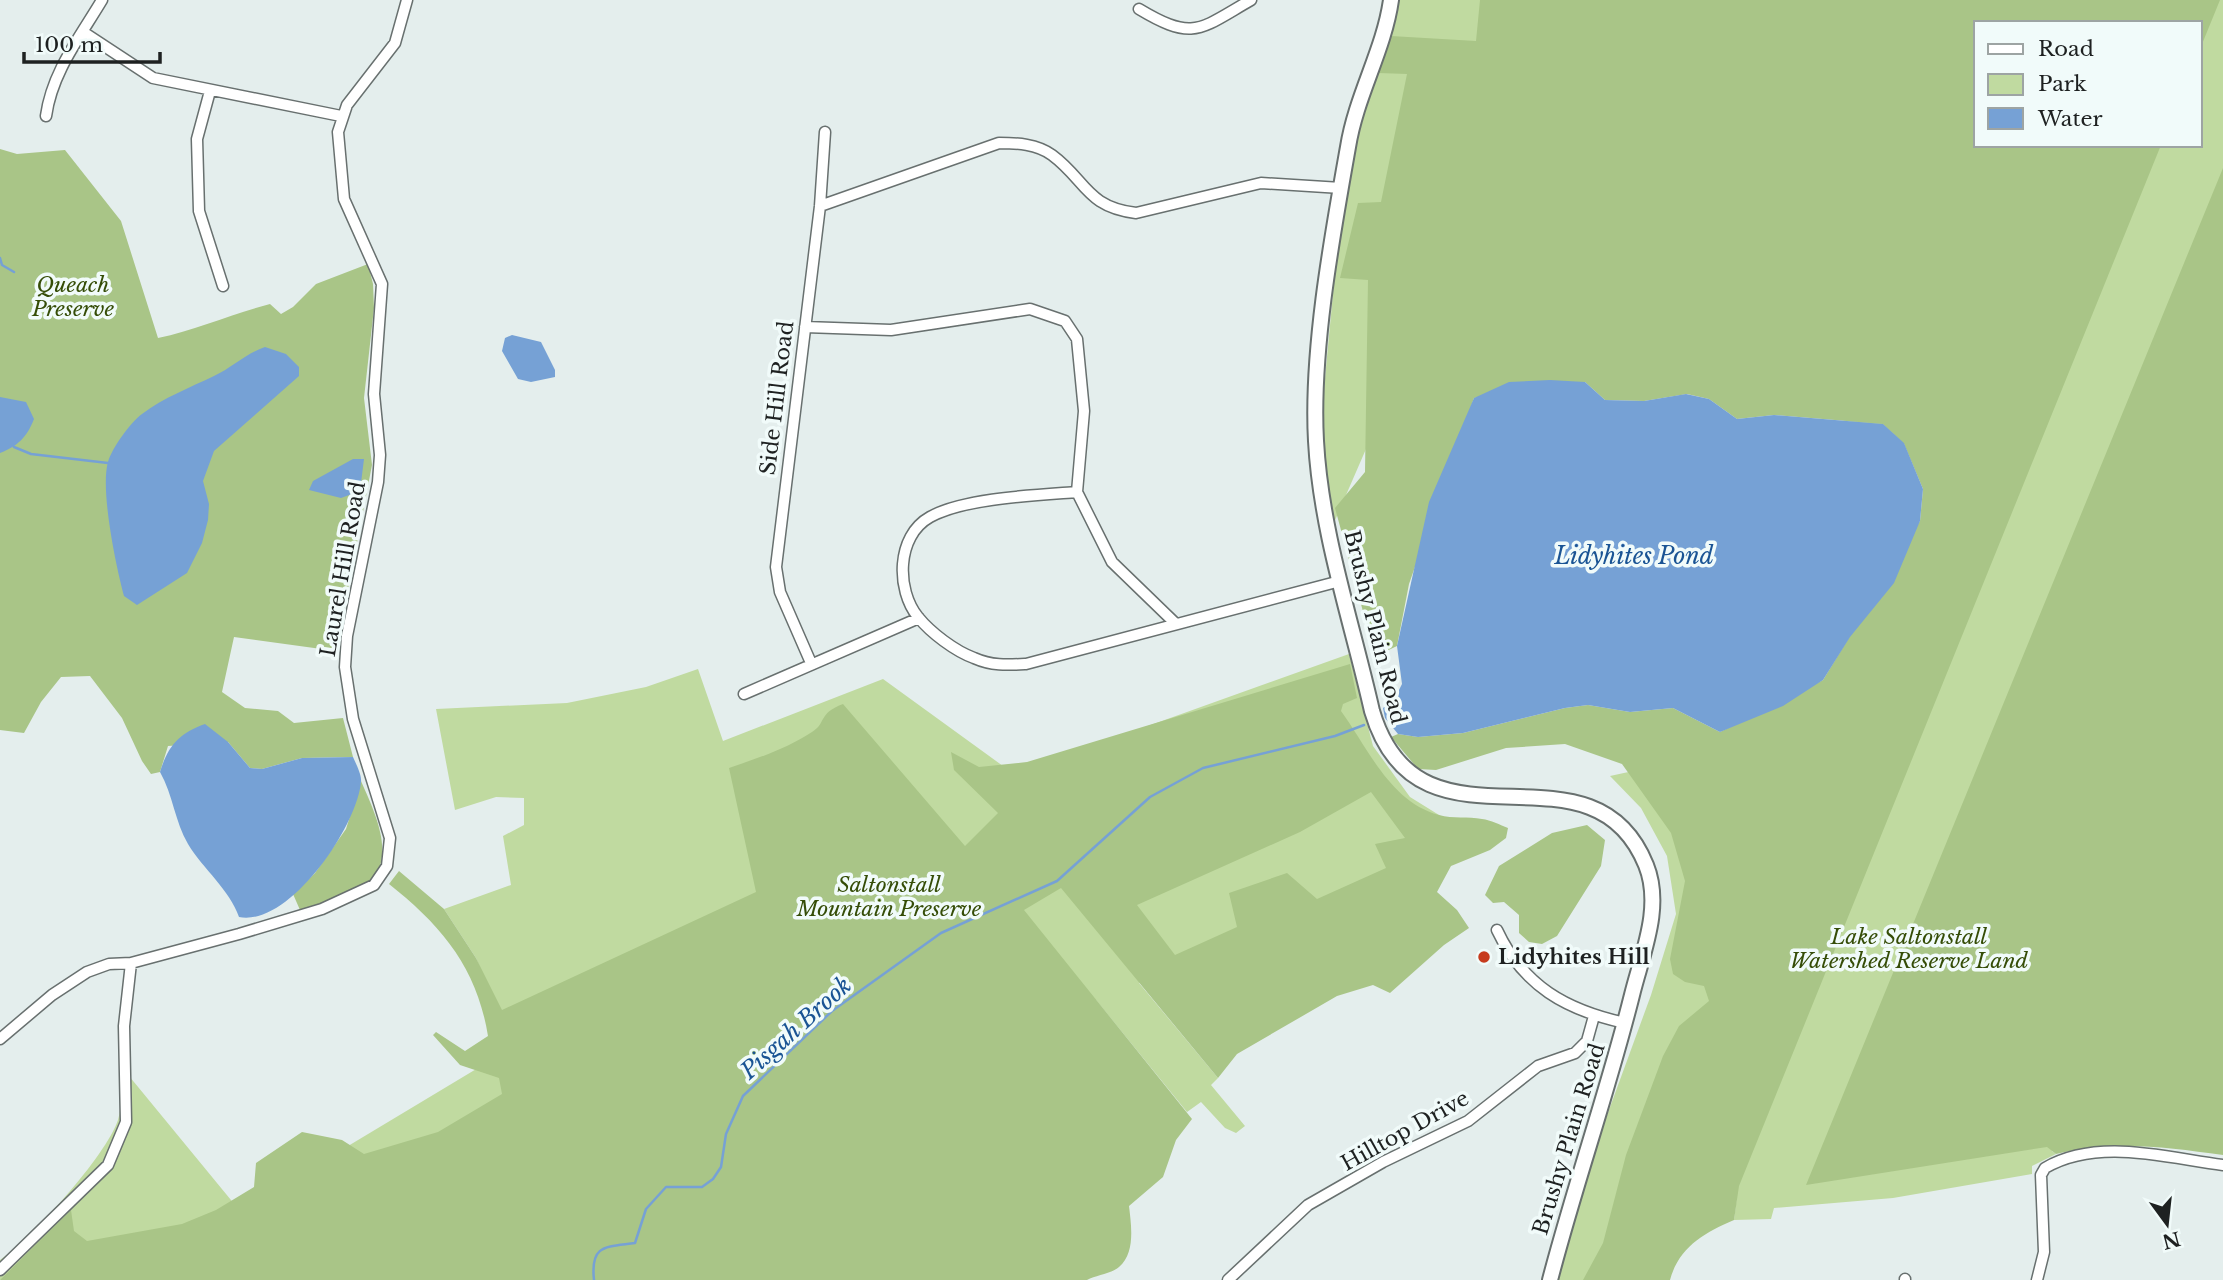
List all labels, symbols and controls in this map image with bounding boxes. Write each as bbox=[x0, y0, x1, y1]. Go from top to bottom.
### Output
scale bar bbox=[24, 21, 161, 65]
legend bbox=[1974, 21, 2202, 147]
text: 100 m bbox=[35, 32, 103, 58]
text: Road bbox=[2038, 36, 2094, 62]
text: Park bbox=[2038, 71, 2087, 97]
text: Water bbox=[2037, 106, 2102, 132]
park label: Queach Preserve bbox=[31, 272, 114, 322]
street label: Side Hill Road bbox=[755, 319, 799, 477]
street label: Laurel Hill Road bbox=[315, 479, 371, 659]
street label: Brushy Plain Road bbox=[1338, 527, 1412, 727]
water label: Lidyhites Pond bbox=[1553, 542, 1714, 570]
park label: Saltonstall Mountain Preserve bbox=[796, 872, 982, 922]
park label: Lake Saltonstall Watershed Reserve Land bbox=[1790, 924, 2029, 974]
place label: Lidyhites Hill bbox=[1498, 944, 1650, 970]
marker: Lidyhites Hill bbox=[1476, 949, 1492, 965]
water label: Pisgah Brook bbox=[734, 971, 857, 1086]
street label: Brushy Plain Road bbox=[1527, 1040, 1611, 1238]
street label: Hilltop Drive bbox=[1337, 1085, 1473, 1177]
north arrow bbox=[2132, 1189, 2202, 1259]
text: N bbox=[2160, 1227, 2183, 1253]

